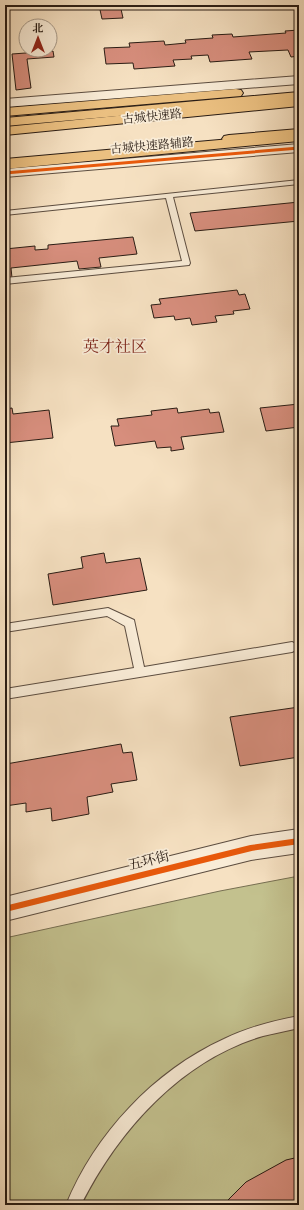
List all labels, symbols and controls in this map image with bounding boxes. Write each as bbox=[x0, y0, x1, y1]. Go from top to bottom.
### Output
north arrow bbox=[18, 18, 58, 58]
text: 北 bbox=[33, 22, 44, 36]
street label: 古城快速路 bbox=[121, 106, 183, 128]
street label: 古城快速路辅路 bbox=[109, 135, 195, 157]
district label: 英才社区 bbox=[83, 337, 147, 357]
street label: 五环街 bbox=[126, 847, 172, 875]

